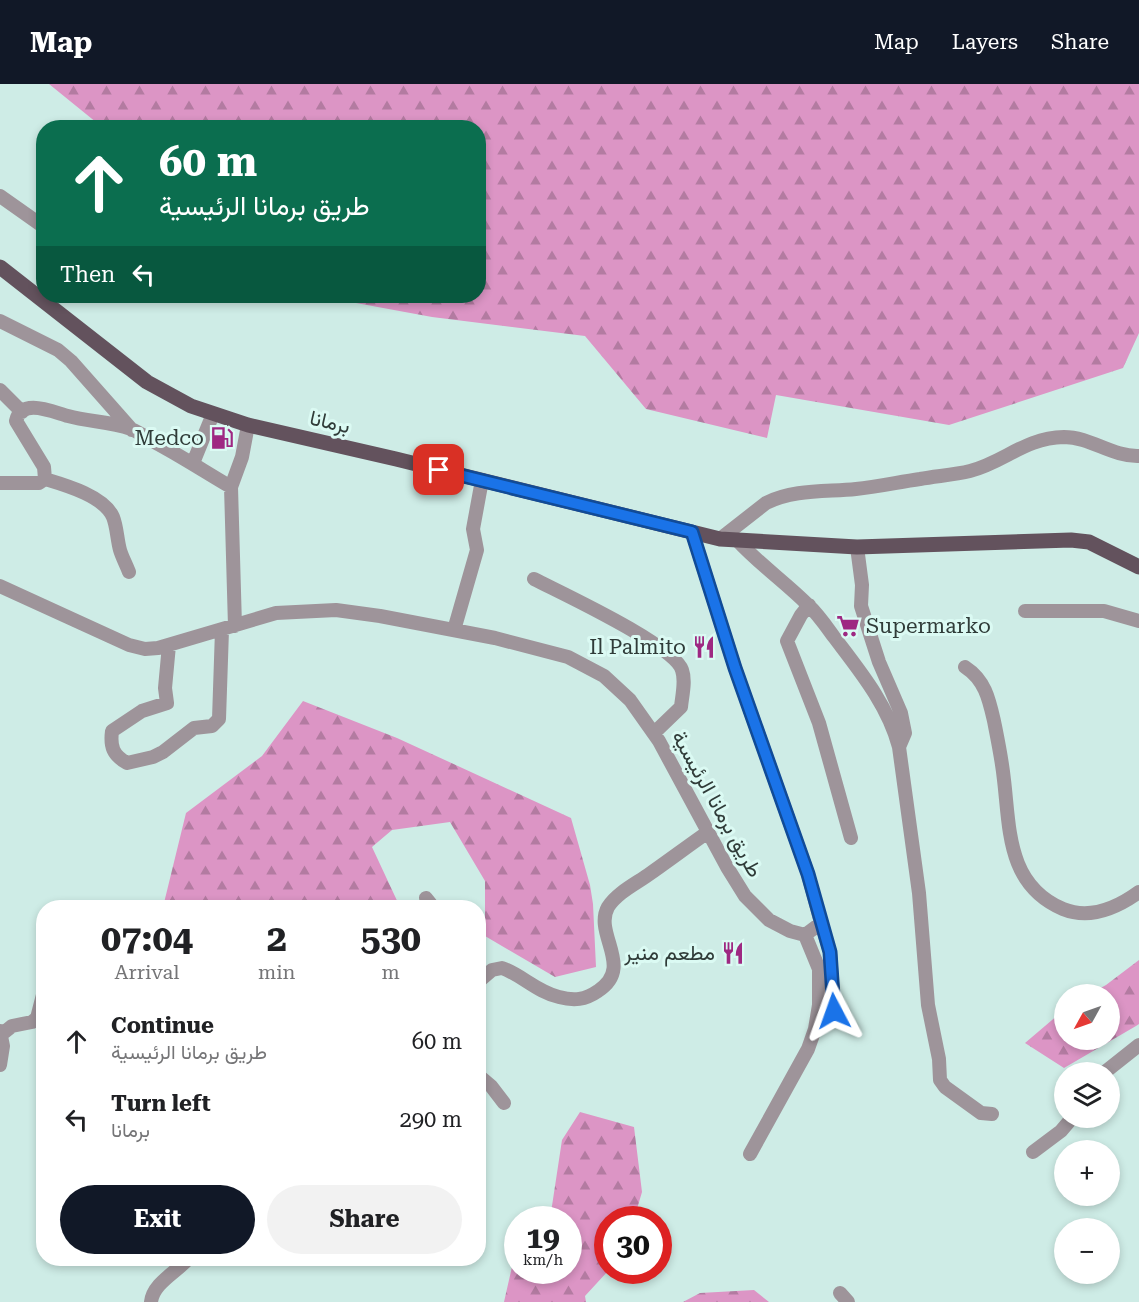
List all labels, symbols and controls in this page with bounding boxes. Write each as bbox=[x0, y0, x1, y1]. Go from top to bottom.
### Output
text: Map bbox=[30, 26, 92, 59]
text: Map bbox=[874, 30, 919, 54]
text: Layers bbox=[952, 30, 1018, 54]
text: Share bbox=[1051, 30, 1109, 54]
text: 60 m bbox=[159, 137, 257, 186]
icon: ahead bbox=[60, 144, 138, 222]
text: طريق برمانا الرئيسية bbox=[159, 190, 370, 222]
icon: left bbox=[127, 258, 160, 291]
text: Then bbox=[60, 262, 115, 287]
street label: برمانا bbox=[307, 406, 353, 439]
fuel station icon: Medco bbox=[209, 425, 235, 451]
place label: Medco bbox=[134, 426, 204, 450]
pin bbox=[413, 444, 464, 495]
icon: arrive bbox=[422, 453, 455, 486]
supermarket icon: Supermarko bbox=[835, 613, 861, 639]
place label: Supermarko bbox=[866, 614, 991, 638]
restaurant icon: Il Palmito bbox=[691, 634, 717, 660]
place label: Il Palmito bbox=[589, 635, 686, 659]
street label: طريق برمانا الرئيسية bbox=[666, 727, 767, 882]
text: 07:04 bbox=[101, 918, 193, 960]
text: 2 bbox=[267, 918, 287, 960]
text: 530 bbox=[361, 918, 421, 960]
restaurant icon: مطعم منير bbox=[720, 940, 746, 966]
place label: مطعم منير bbox=[623, 941, 715, 967]
text: Arrival bbox=[114, 960, 179, 984]
text: min bbox=[258, 960, 295, 984]
text: m bbox=[382, 960, 400, 984]
position arrow bbox=[802, 979, 866, 1043]
north arrow bbox=[1054, 984, 1120, 1050]
map controls bbox=[1054, 984, 1120, 1284]
text: Continue bbox=[111, 1013, 214, 1038]
icon: ahead bbox=[60, 1025, 93, 1058]
text: 60 m bbox=[412, 1029, 462, 1054]
text: طريق برمانا الرئيسية bbox=[111, 1040, 267, 1064]
button: layers bbox=[1054, 1062, 1120, 1128]
text: Turn left bbox=[111, 1091, 211, 1116]
icon: left bbox=[60, 1103, 93, 1136]
text: 290 m bbox=[399, 1107, 462, 1132]
text: برمانا bbox=[111, 1118, 150, 1142]
button: + bbox=[1054, 1140, 1120, 1206]
button: Exit bbox=[60, 1185, 255, 1254]
button: Share bbox=[267, 1185, 462, 1254]
speed limit sign: 30 bbox=[594, 1206, 672, 1284]
button: − bbox=[1054, 1218, 1120, 1284]
text: 19 bbox=[526, 1220, 560, 1255]
text: km/h bbox=[523, 1251, 563, 1269]

